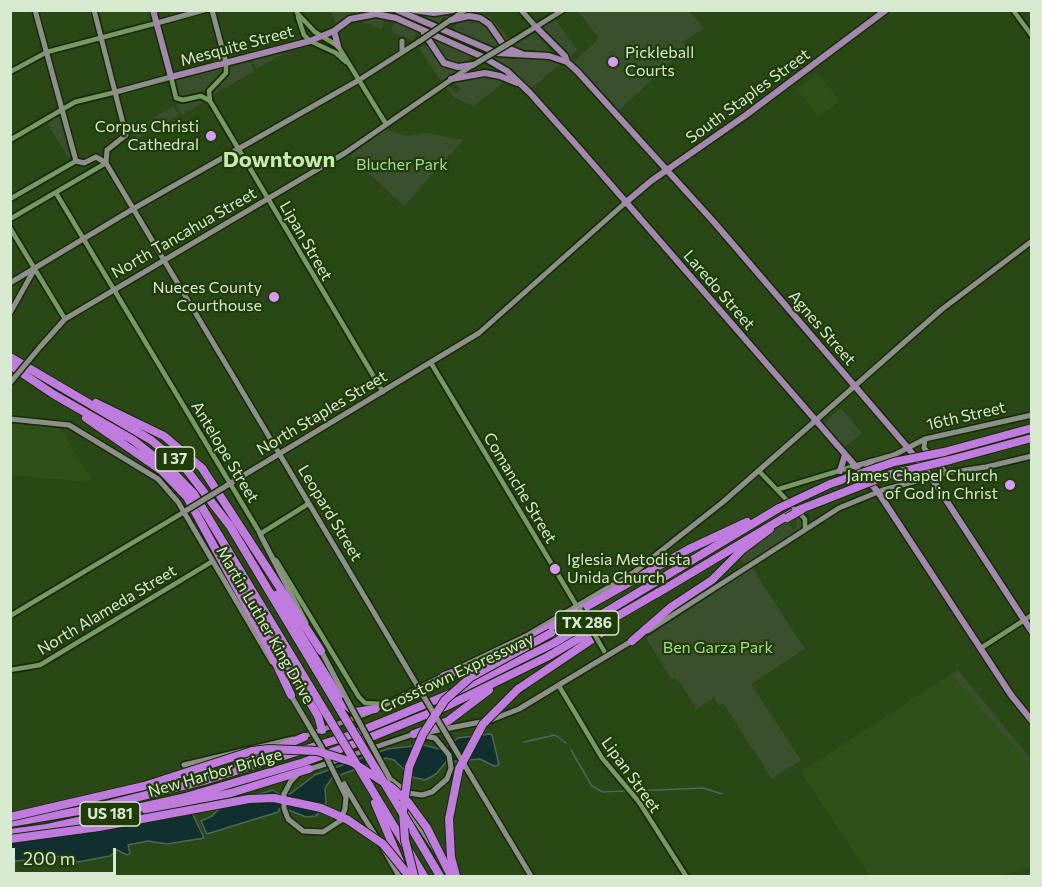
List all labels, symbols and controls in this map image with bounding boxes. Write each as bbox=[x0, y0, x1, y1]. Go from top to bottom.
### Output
street label: Mesquite Street bbox=[178, 22, 296, 70]
place label: Pickleball Courts bbox=[625, 43, 694, 81]
street label: South Staples Street bbox=[682, 45, 814, 147]
marker: Pickleball Courts bbox=[606, 55, 620, 69]
place label: Corpus Christi Cathedral bbox=[95, 117, 199, 155]
marker: Corpus Christi Cathedral bbox=[204, 129, 218, 143]
district label: Downtown bbox=[223, 147, 335, 173]
park label: Blucher Park bbox=[356, 155, 448, 175]
street label: North Tancahua Street bbox=[108, 184, 260, 282]
street label: Lipan Street bbox=[276, 198, 336, 284]
street label: Laredo Street bbox=[679, 246, 759, 334]
place label: Nueces County Courthouse bbox=[152, 278, 262, 316]
street label: Agnes Street bbox=[784, 287, 860, 369]
marker: Nueces County Courthouse bbox=[267, 290, 281, 304]
street label: North Staples Street bbox=[253, 367, 391, 459]
street label: Antelope Street bbox=[187, 398, 263, 506]
street label: 16th Street bbox=[925, 398, 1007, 434]
street label: Comanche Street bbox=[479, 429, 561, 547]
road number: I 37 bbox=[156, 447, 195, 471]
street label: Leopard Street bbox=[294, 461, 366, 565]
place label: James Chapel Church of God in Christ bbox=[846, 466, 998, 504]
marker: James Chapel Church of God in Christ bbox=[1003, 478, 1017, 492]
street label: Martin Luther King Drive bbox=[212, 543, 318, 707]
place label: Iglesia Metodista Unida Church bbox=[567, 550, 691, 588]
street label: North Alameda Street bbox=[34, 561, 180, 659]
marker: Iglesia Metodista Unida Church bbox=[548, 562, 562, 576]
road number: TX 286 bbox=[556, 611, 618, 635]
street label: Crosstown Expressway bbox=[377, 629, 537, 717]
park label: Ben Garza Park bbox=[663, 638, 773, 658]
street label: Lipan Street bbox=[597, 734, 665, 816]
street label: New Harbor Bridge bbox=[146, 745, 284, 801]
road number: US 181 bbox=[80, 802, 140, 826]
scale bar bbox=[15, 836, 118, 874]
text: 200 m bbox=[23, 847, 76, 869]

